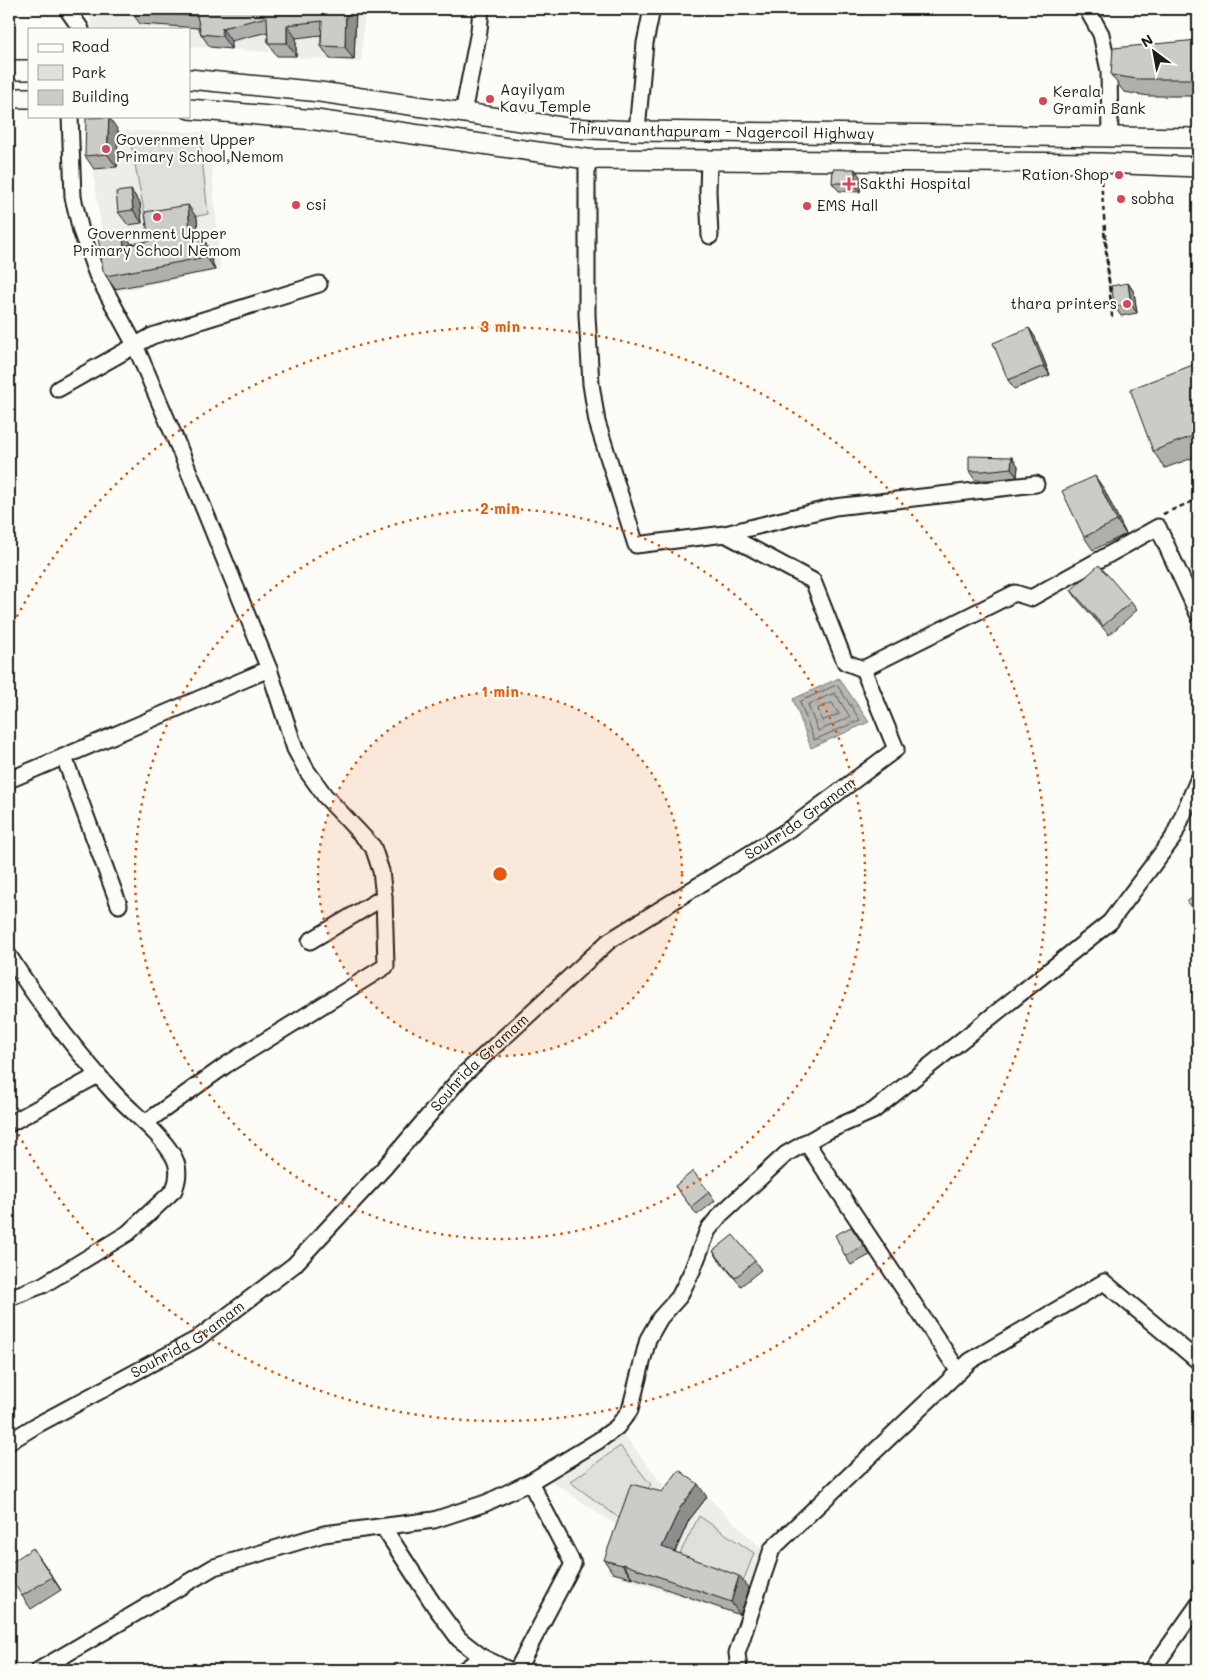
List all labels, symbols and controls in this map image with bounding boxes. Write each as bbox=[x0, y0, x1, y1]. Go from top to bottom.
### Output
legend bbox=[28, 28, 190, 118]
north arrow bbox=[1130, 28, 1180, 78]
text: N bbox=[1137, 30, 1156, 51]
text: Road bbox=[72, 36, 109, 56]
text: Park bbox=[72, 62, 106, 82]
place label: Aayilyam Kavu Temple bbox=[500, 79, 591, 116]
place label: Kerala Gramin Bank bbox=[1053, 81, 1146, 118]
text: Building bbox=[72, 86, 129, 106]
marker: Aayilyam Kavu Temple bbox=[484, 93, 496, 105]
marker: Kerala Gramin Bank bbox=[1037, 95, 1049, 107]
street label: Thiruvananthapuram - Nagercoil Highway bbox=[569, 117, 875, 143]
place label: Government Upper Primary School,Nemom bbox=[116, 129, 284, 166]
marker: Government Upper Primary School,Nemom bbox=[100, 143, 112, 155]
place label: Ration Shop bbox=[1022, 164, 1109, 184]
marker: Ration Shop bbox=[1113, 169, 1125, 181]
place label: Sakthi Hospital bbox=[860, 173, 971, 193]
marker: Sakthi Hospital bbox=[842, 177, 856, 191]
place label: sobha bbox=[1131, 188, 1175, 208]
marker: sobha bbox=[1115, 193, 1127, 205]
place label: csi bbox=[306, 194, 327, 214]
place label: EMS Hall bbox=[817, 195, 878, 215]
marker: csi bbox=[290, 199, 302, 211]
marker: EMS Hall bbox=[801, 200, 813, 212]
marker: Government Upper Primary School Nemom bbox=[151, 211, 163, 223]
place label: Government Upper Primary School Nemom bbox=[73, 223, 241, 260]
place label: thara printers bbox=[1011, 293, 1117, 313]
marker: thara printers bbox=[1121, 298, 1133, 310]
text: 3 min bbox=[480, 316, 520, 336]
text: 2 min bbox=[480, 498, 520, 518]
text: 1 min bbox=[481, 681, 519, 701]
street label: Souhrida Gramam bbox=[740, 772, 859, 864]
centre of rings bbox=[491, 865, 509, 883]
street label: Souhrida Gramam bbox=[425, 1009, 532, 1115]
street label: Souhrida Gramam bbox=[127, 1296, 248, 1382]

